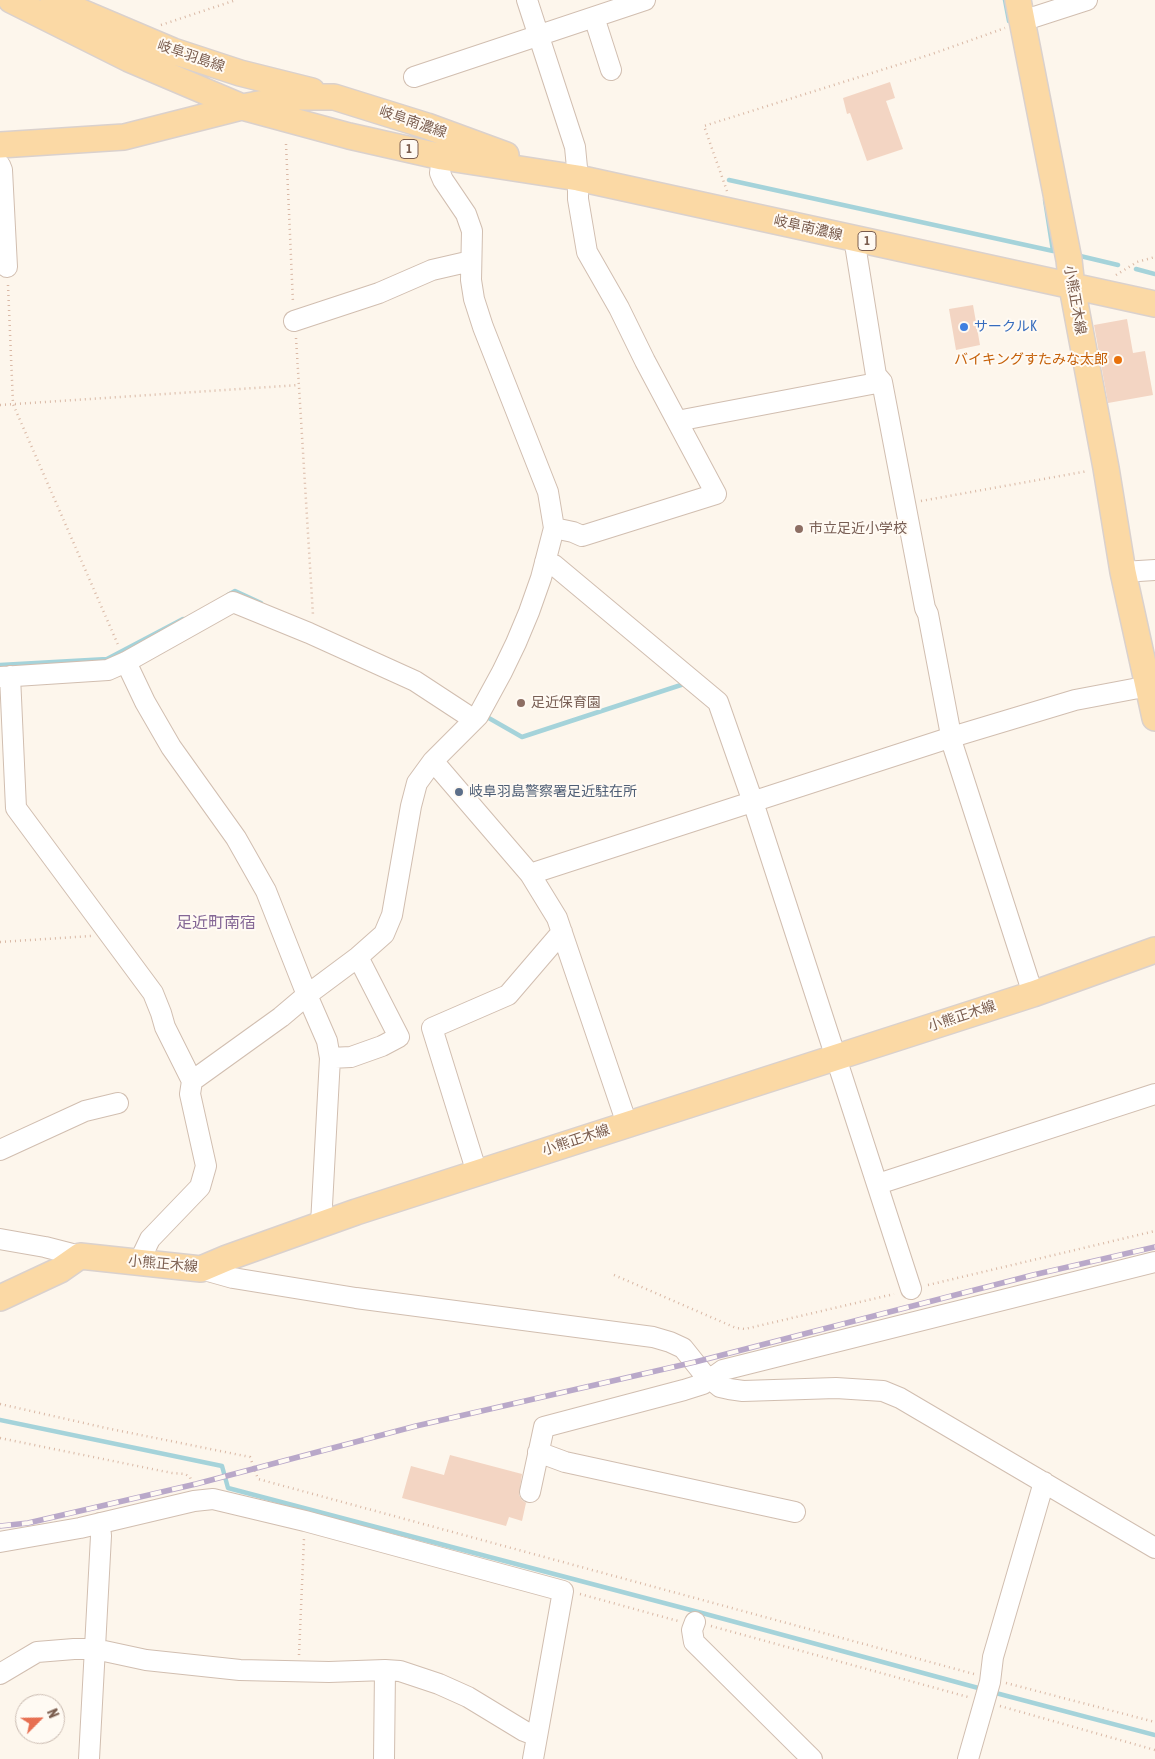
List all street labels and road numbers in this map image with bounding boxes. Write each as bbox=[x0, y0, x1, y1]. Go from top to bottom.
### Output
street label: 岐阜羽島線 bbox=[155, 37, 227, 75]
street label: 岐阜南濃線 bbox=[377, 103, 449, 141]
road number: 1 bbox=[400, 140, 418, 158]
street label: 岐阜南濃線 bbox=[772, 212, 844, 244]
road number: 1 bbox=[858, 232, 876, 250]
street label: 小熊正木線 bbox=[1061, 264, 1089, 336]
street label: 小熊正木線 bbox=[926, 997, 998, 1035]
street label: 小熊正木線 bbox=[540, 1121, 612, 1159]
street label: 小熊正木線 bbox=[127, 1253, 199, 1275]

